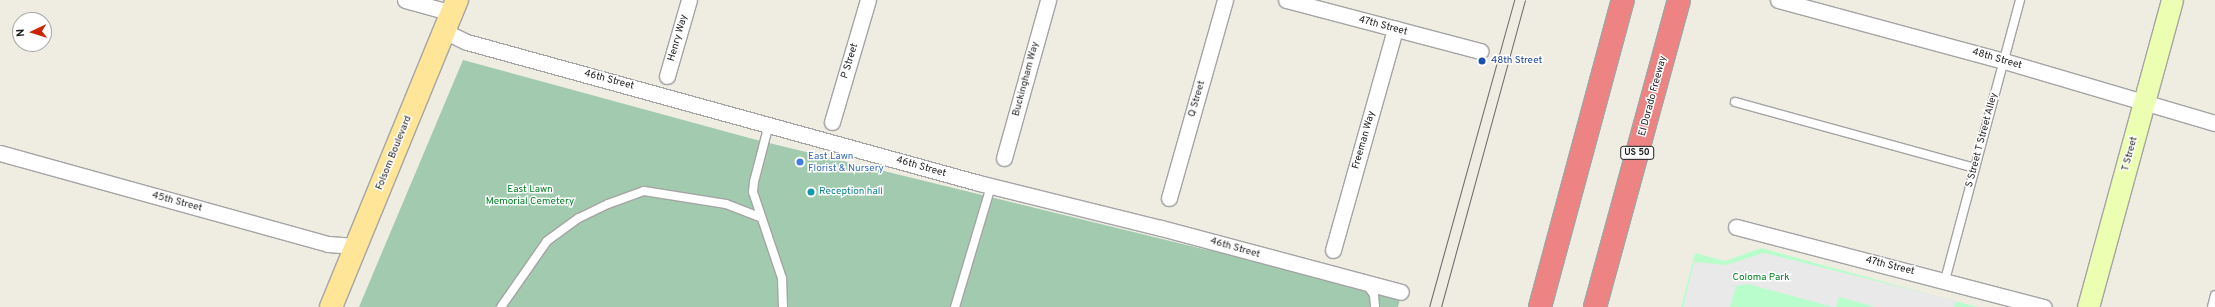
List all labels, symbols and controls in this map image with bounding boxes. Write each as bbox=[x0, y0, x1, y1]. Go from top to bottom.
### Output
north arrow bbox=[12, 12, 52, 52]
street label: Henry Way bbox=[666, 13, 690, 63]
street label: 47th Street bbox=[1357, 14, 1409, 38]
text: N bbox=[14, 28, 28, 37]
street label: Buckingham Way bbox=[1010, 40, 1042, 118]
street label: P Street bbox=[839, 42, 861, 80]
street label: 48th Street bbox=[1971, 46, 2023, 72]
street label: El Dorado Freeway bbox=[1636, 54, 1670, 138]
marker: 48th Street bbox=[1476, 55, 1488, 67]
place label: 48th Street bbox=[1491, 55, 1542, 67]
street label: 46th Street bbox=[583, 68, 635, 92]
street label: Q Street bbox=[1186, 79, 1208, 119]
street label: S Street T Street Alley bbox=[1963, 91, 2001, 189]
street label: Freeman Way bbox=[1350, 109, 1378, 171]
street label: Folsom Boulevard bbox=[374, 114, 414, 192]
street label: T Street bbox=[2120, 135, 2140, 173]
road number: US 50 bbox=[1620, 146, 1654, 160]
place label: East Lawn Florist & Nursery bbox=[808, 150, 884, 174]
street label: 46th Street bbox=[895, 154, 947, 180]
marker: East Lawn Florist & Nursery bbox=[795, 157, 805, 167]
park label: East Lawn Memorial Cemetery bbox=[486, 183, 574, 206]
place label: Reception hall bbox=[819, 186, 883, 198]
marker: Reception hall bbox=[806, 187, 816, 197]
street label: 45th Street bbox=[151, 190, 203, 214]
street label: 46th Street bbox=[1209, 235, 1261, 261]
street label: 47th Street bbox=[1864, 254, 1916, 278]
park label: Coloma Park bbox=[1732, 272, 1790, 284]

